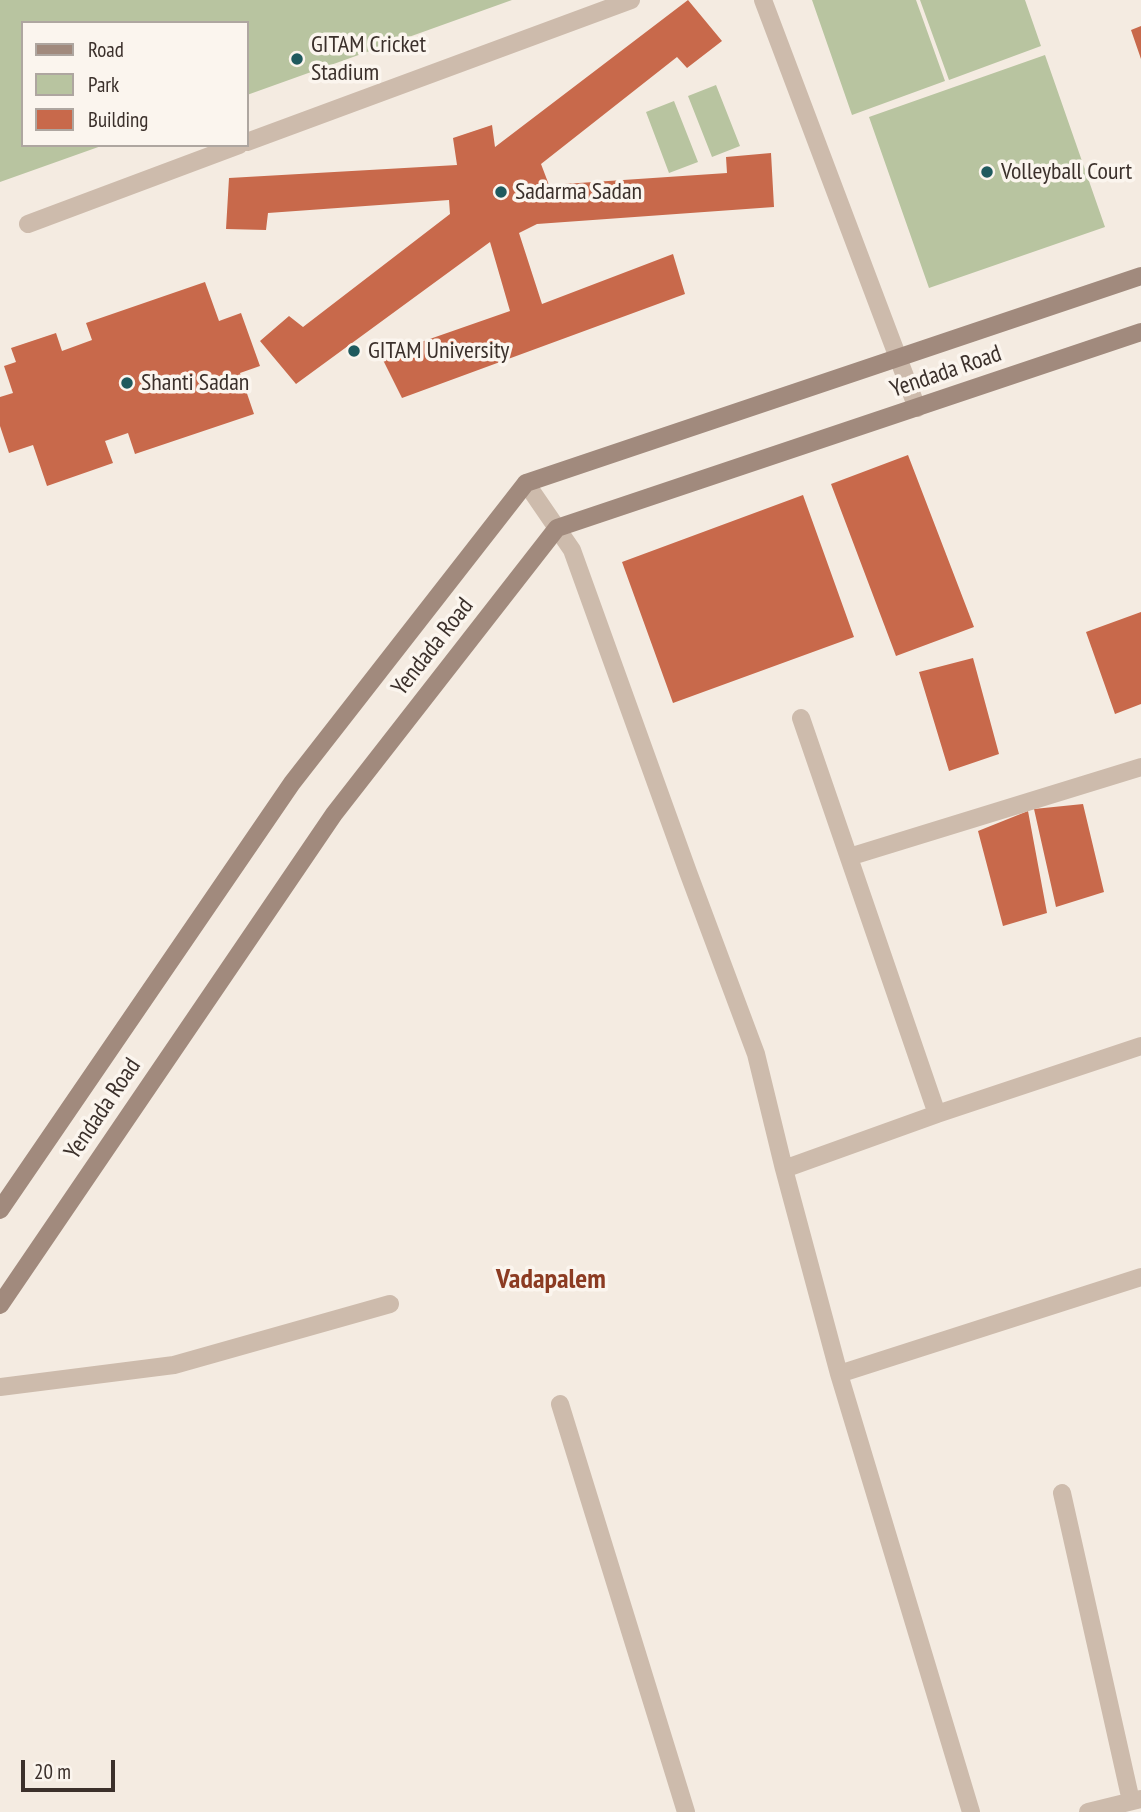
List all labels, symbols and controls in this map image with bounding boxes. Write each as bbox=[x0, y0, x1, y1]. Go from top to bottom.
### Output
legend bbox=[21, 21, 248, 147]
place label: GITAM Cricket Stadium bbox=[311, 31, 426, 87]
text: Road bbox=[88, 36, 124, 63]
marker: GITAM Cricket Stadium bbox=[289, 51, 305, 67]
text: Park bbox=[88, 71, 119, 98]
text: Building bbox=[88, 106, 148, 133]
place label: Volleyball Court bbox=[1001, 158, 1132, 186]
marker: Volleyball Court bbox=[979, 164, 995, 180]
place label: Sadarma Sadan bbox=[515, 178, 642, 206]
marker: Sadarma Sadan bbox=[493, 184, 509, 200]
place label: GITAM University bbox=[368, 337, 509, 365]
street label: Yendada Road bbox=[887, 340, 1005, 404]
marker: GITAM University bbox=[346, 343, 362, 359]
place label: Shanti Sadan bbox=[141, 369, 249, 397]
marker: Shanti Sadan bbox=[119, 375, 135, 391]
street label: Yendada Road bbox=[386, 593, 480, 701]
street label: Yendada Road bbox=[59, 1053, 147, 1165]
district label: Vadapalem bbox=[496, 1263, 606, 1297]
scale bar bbox=[24, 1745, 119, 1789]
text: 20 m bbox=[34, 1758, 71, 1785]

